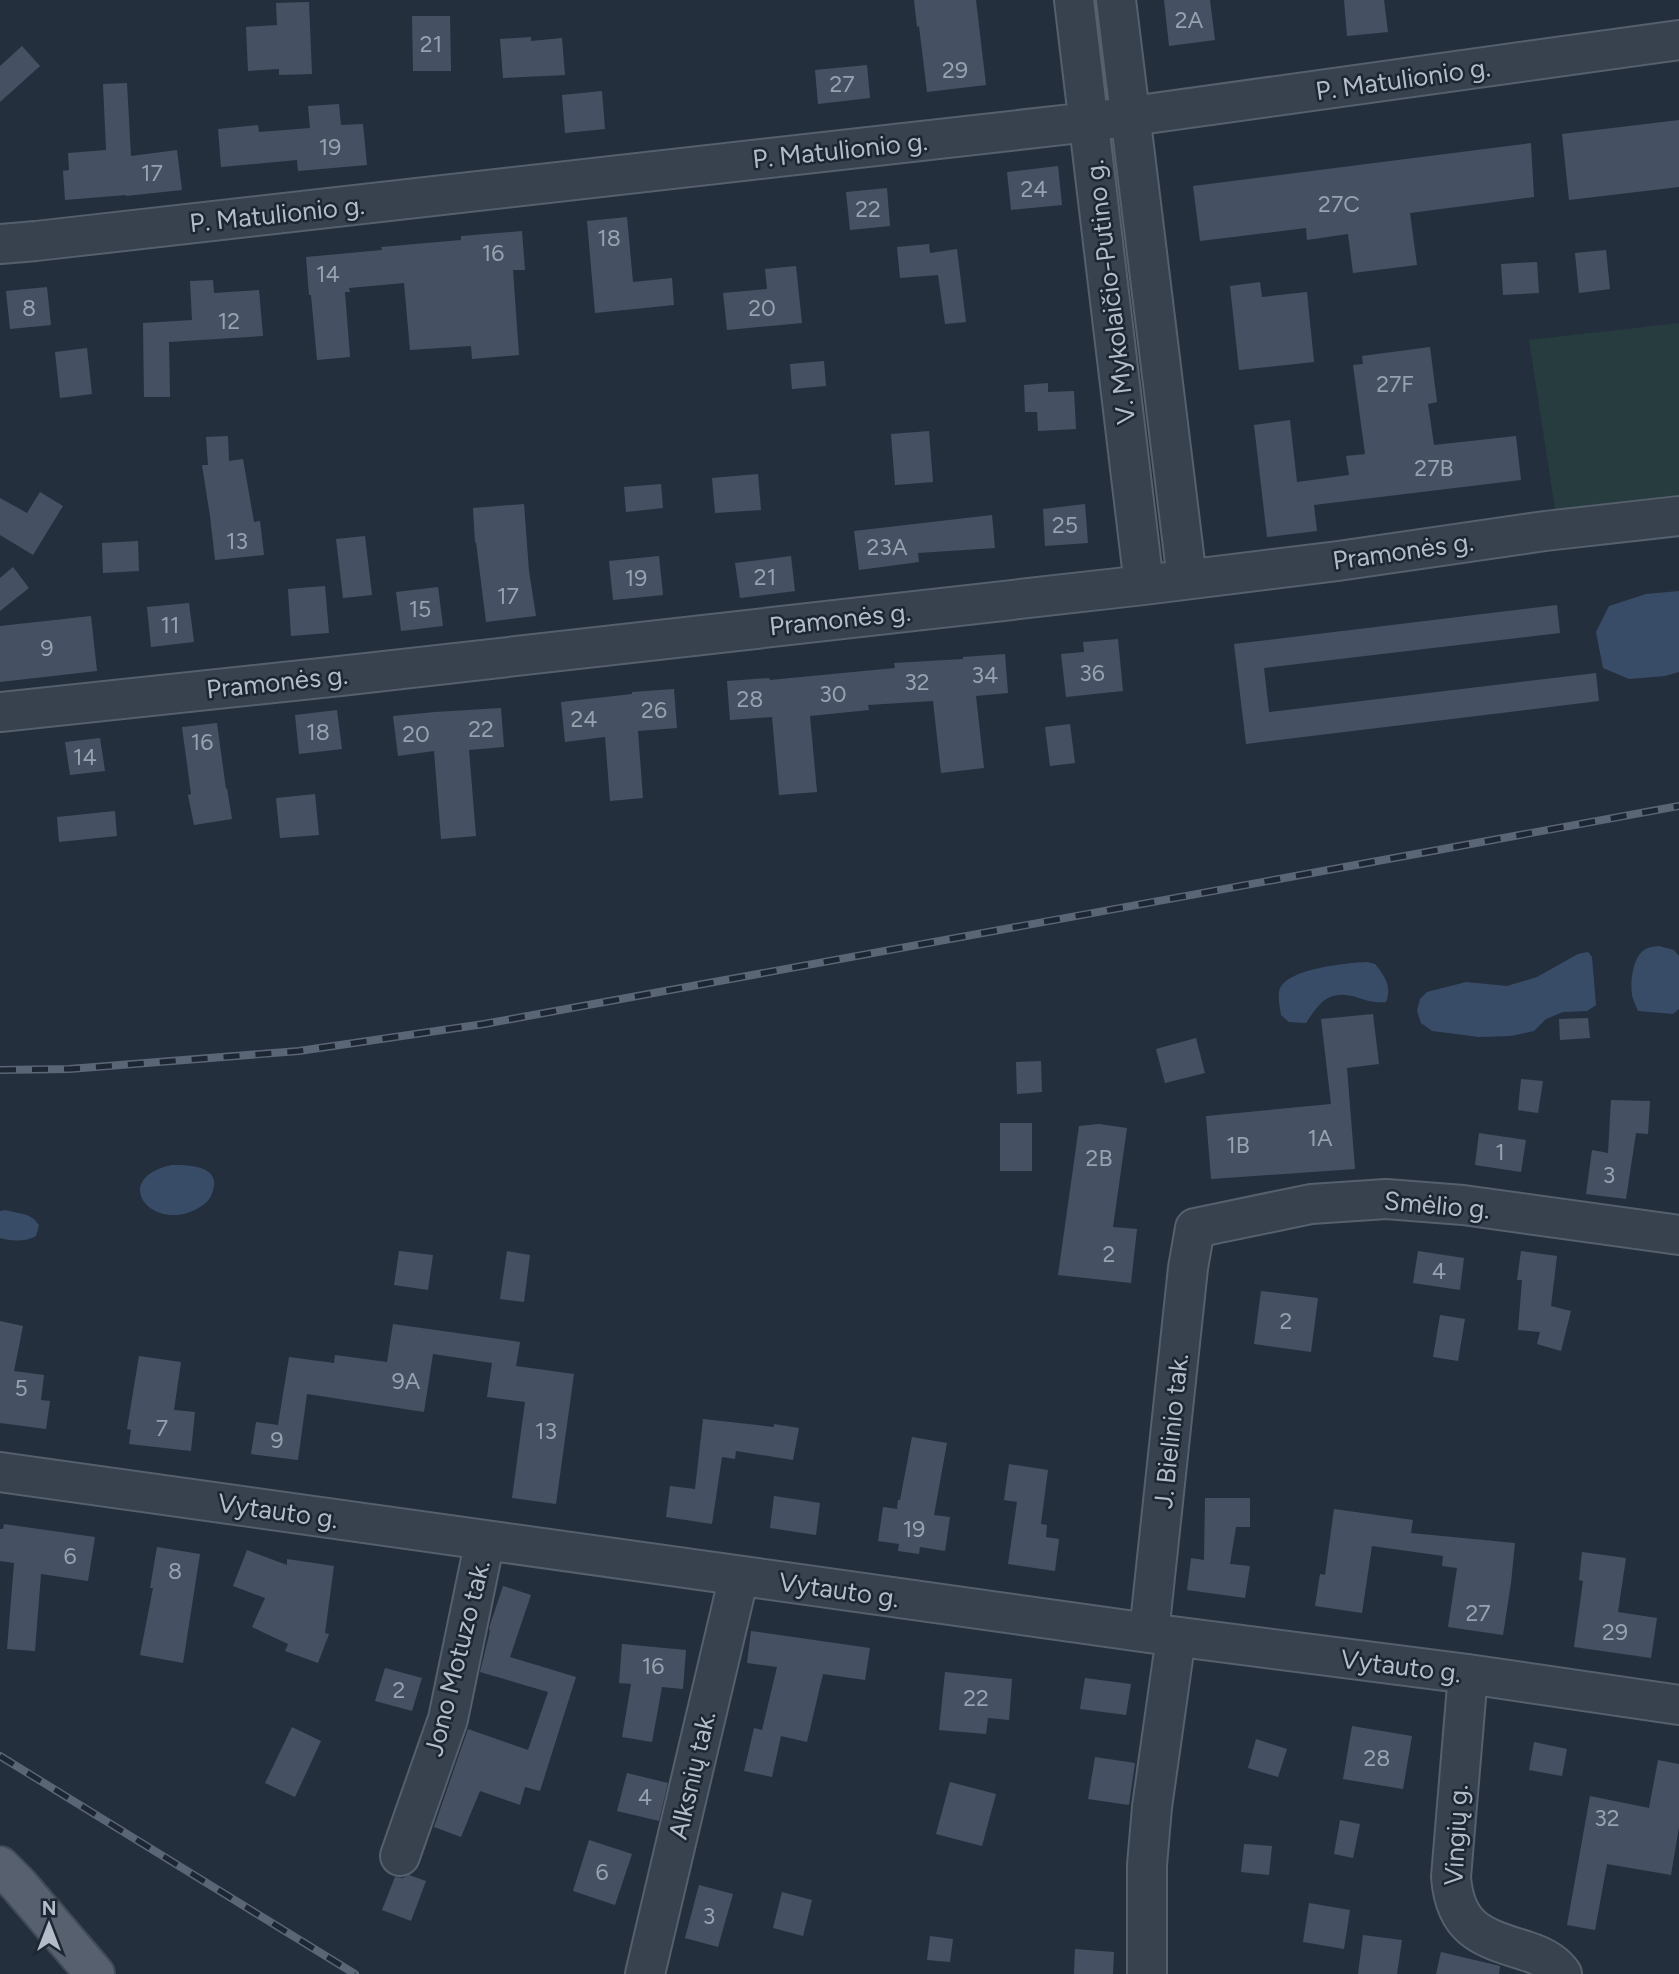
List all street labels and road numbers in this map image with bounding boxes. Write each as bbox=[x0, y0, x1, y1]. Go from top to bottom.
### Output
street label: P. Matulionio g. bbox=[1314, 51, 1492, 107]
street label: P. Matulionio g. bbox=[751, 125, 929, 175]
street label: V. Mykolaičio-Putino g. bbox=[1078, 158, 1142, 426]
street label: P. Matulionio g. bbox=[188, 189, 366, 239]
street label: Pramonės g. bbox=[1330, 525, 1476, 577]
street label: Pramonės g. bbox=[768, 596, 912, 642]
street label: Pramonės g. bbox=[205, 659, 349, 705]
street label: Smėlio g. bbox=[1383, 1184, 1491, 1226]
street label: J. Bielinio tak. bbox=[1147, 1352, 1195, 1510]
street label: Vytauto g. bbox=[216, 1487, 340, 1535]
street label: Jono Motuzo tak. bbox=[417, 1557, 497, 1759]
street label: Vytauto g. bbox=[777, 1566, 901, 1614]
street label: Vytauto g. bbox=[1339, 1643, 1463, 1689]
street label: Alksnių tak. bbox=[662, 1708, 722, 1842]
street label: Vingių g. bbox=[1437, 1784, 1475, 1886]

